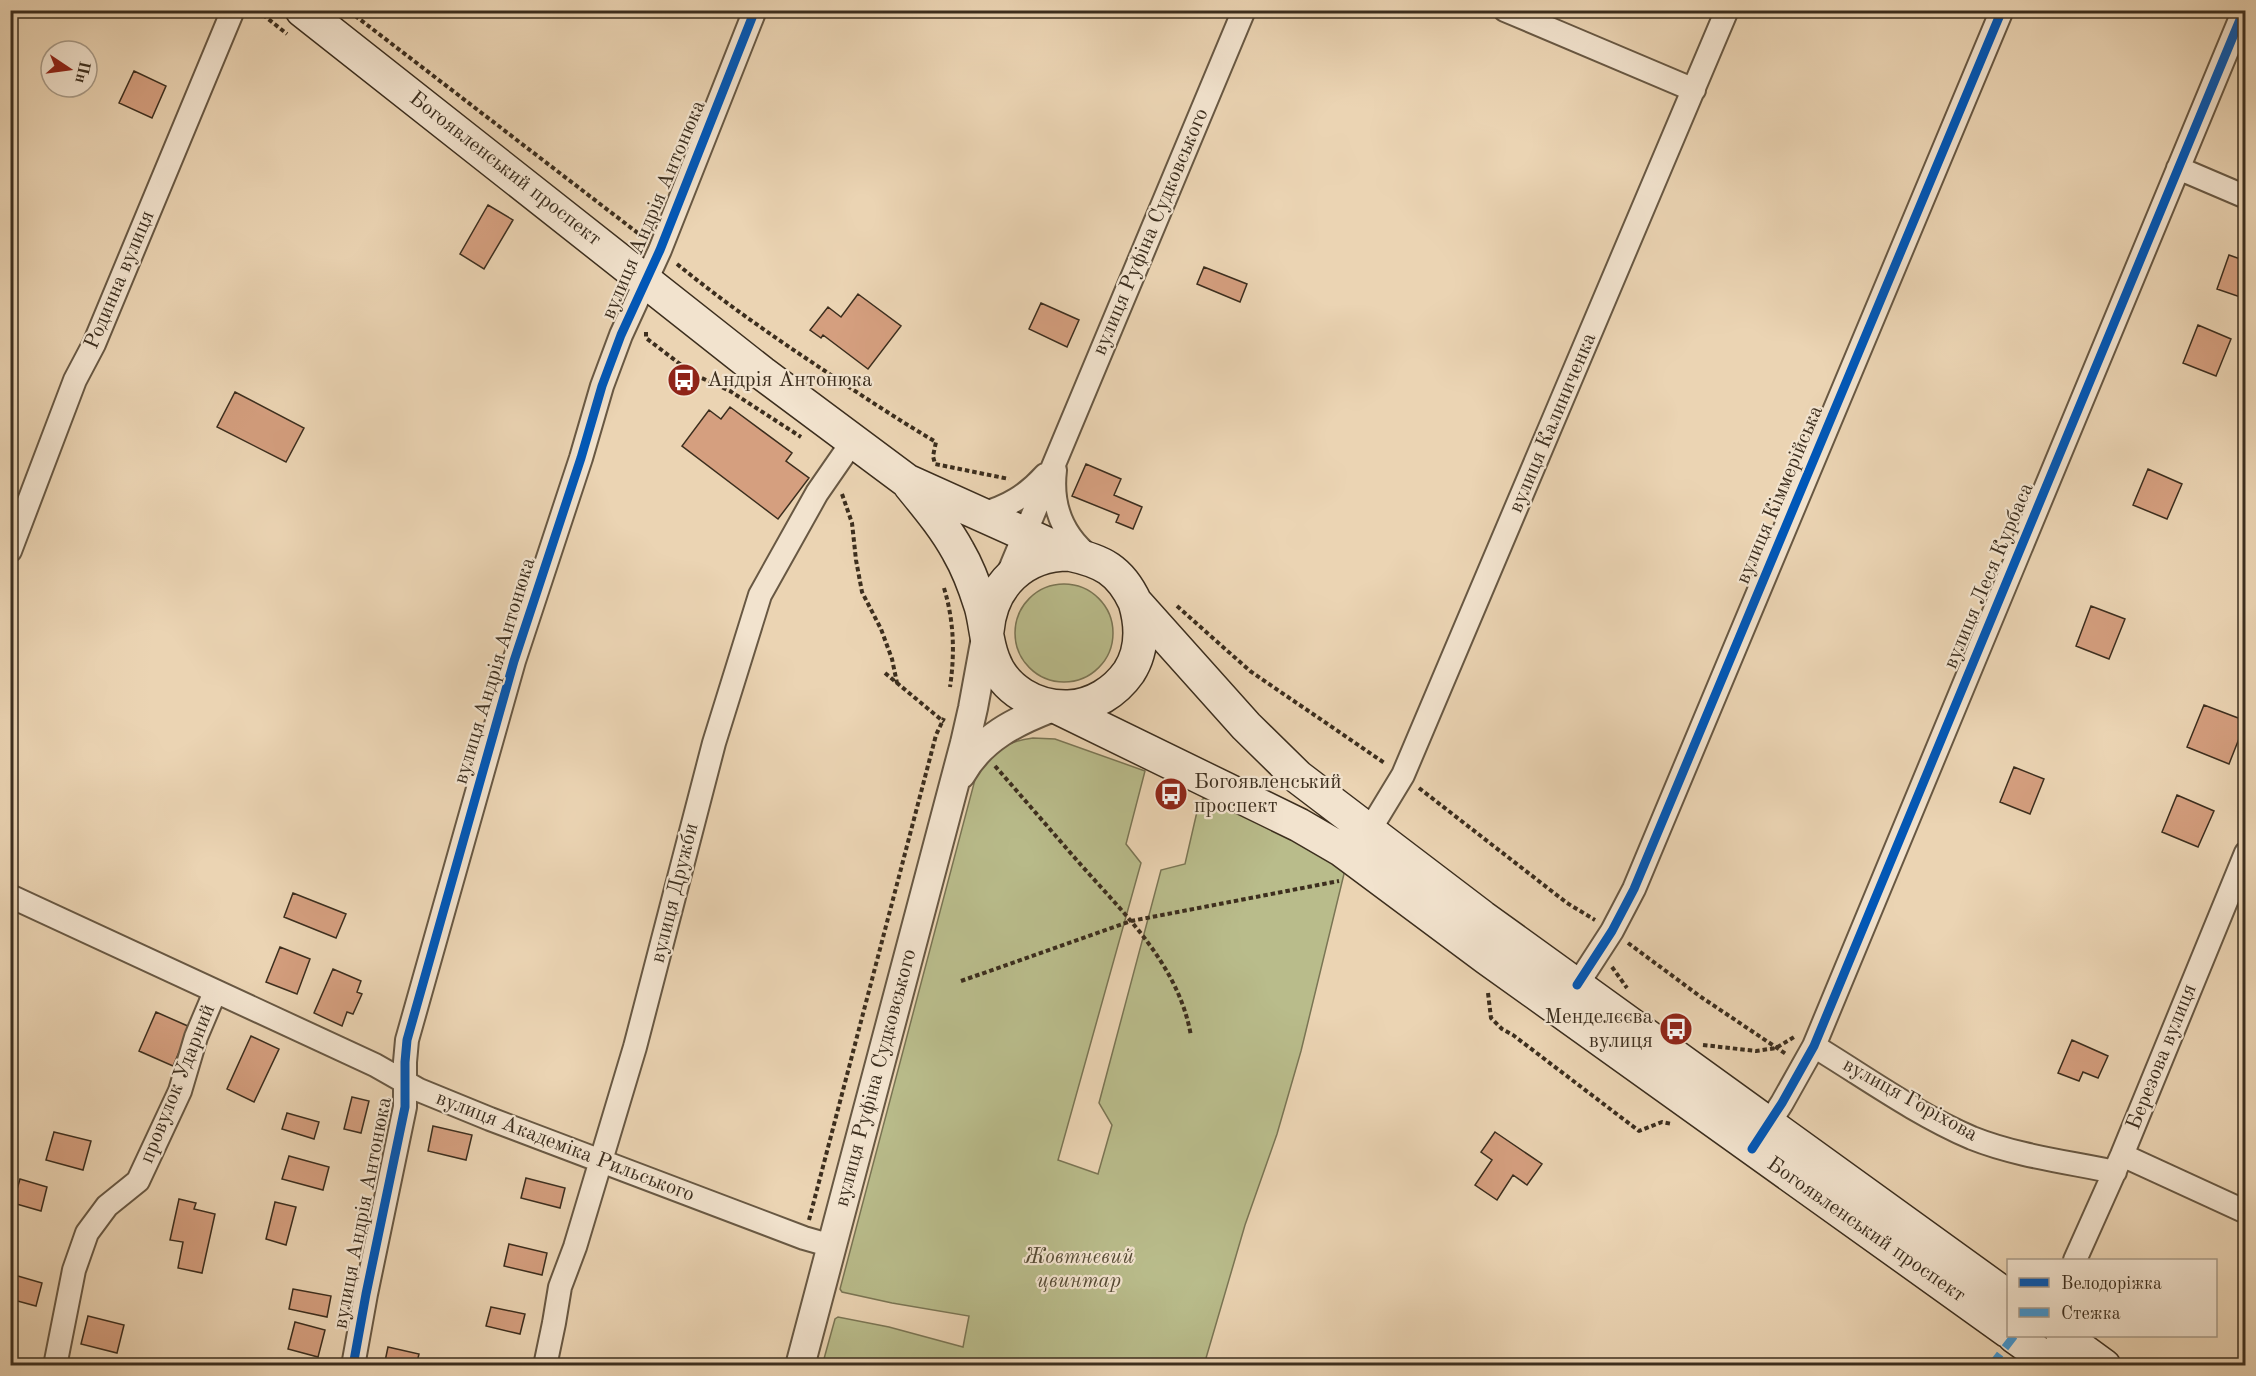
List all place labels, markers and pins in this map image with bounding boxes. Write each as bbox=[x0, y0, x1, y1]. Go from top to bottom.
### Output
bus stop icon: Андрія Антонюка bbox=[666, 362, 702, 398]
place label: Андрія Антонюка bbox=[707, 370, 872, 391]
place label: Богоявленський проспект bbox=[1194, 772, 1342, 817]
bus stop icon: Богоявленський проспект bbox=[1153, 776, 1189, 812]
place label: Менделєєва вулиця bbox=[1544, 1007, 1653, 1052]
bus stop icon: Менделєєва вулиця bbox=[1658, 1011, 1694, 1047]

